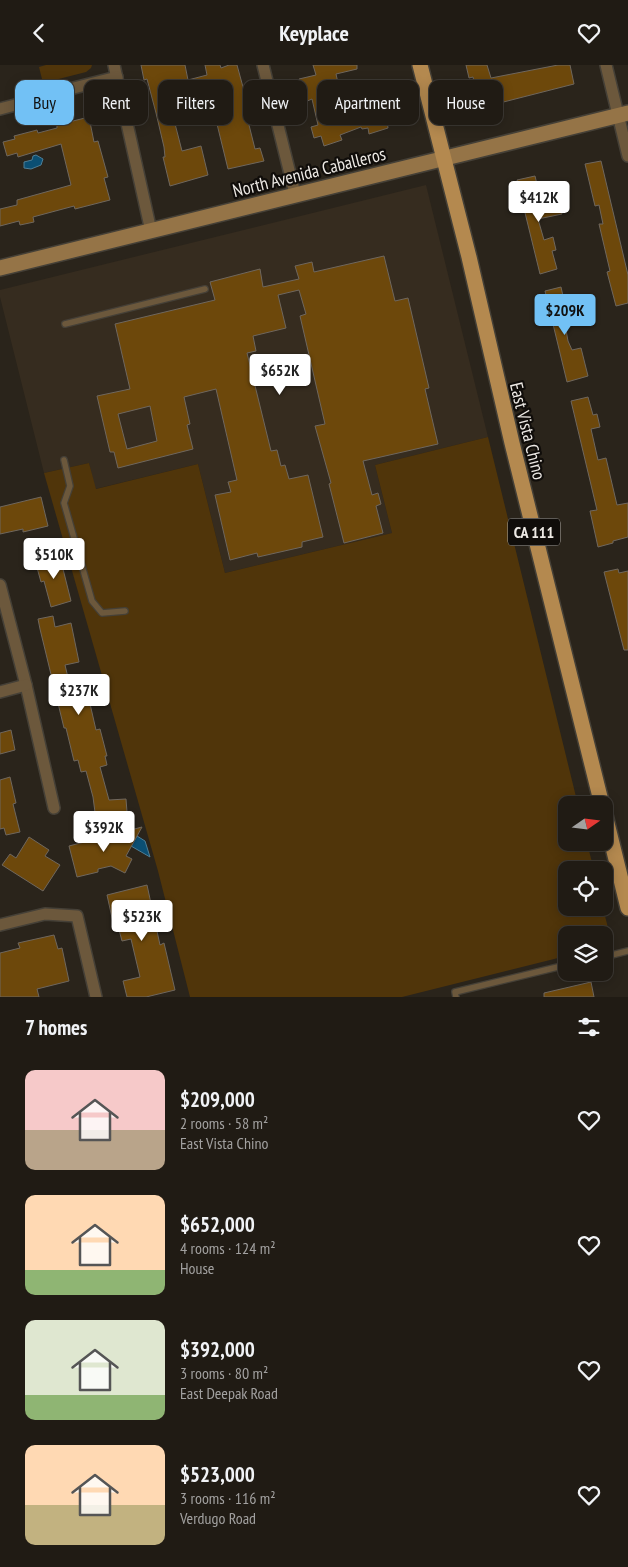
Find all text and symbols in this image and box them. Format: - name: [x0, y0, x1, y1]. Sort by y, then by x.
- icon: back: [25, 19, 53, 47]
- text: Keyplace: [279, 19, 349, 47]
- icon: heart: [575, 19, 603, 47]
- chip: Buy: [15, 80, 74, 125]
- chip: Rent: [84, 80, 148, 125]
- chip: Filters: [158, 80, 233, 125]
- chip: New: [243, 80, 307, 125]
- chip: Apartment: [317, 80, 419, 125]
- chip: House: [429, 80, 503, 125]
- street label: North Avenida Caballeros: [230, 142, 388, 202]
- pin: $412K: [504, 181, 574, 223]
- text: $412K: [520, 187, 558, 207]
- pin: $209K: [530, 293, 600, 336]
- text: $209K: [546, 300, 584, 320]
- pin: $652K: [245, 353, 315, 396]
- text: $652K: [261, 360, 299, 380]
- street label: East Vista Chino: [505, 380, 551, 482]
- road number: CA 111: [508, 519, 560, 546]
- pin: $510K: [19, 537, 89, 580]
- text: $510K: [35, 544, 73, 564]
- pin: $237K: [44, 673, 114, 716]
- text: $237K: [60, 680, 98, 700]
- north arrow: [558, 796, 612, 851]
- map controls: [558, 796, 613, 981]
- pin: $392K: [69, 811, 139, 853]
- text: $392K: [85, 817, 123, 837]
- button: locate: [558, 861, 613, 916]
- pin: $523K: [107, 899, 177, 942]
- text: $523K: [123, 906, 161, 926]
- button: layers: [558, 926, 613, 981]
- icon: filters: [575, 1013, 603, 1041]
- text: 7 homes: [25, 1014, 87, 1041]
- text: $209,000: [180, 1086, 255, 1113]
- icon: home: [65, 1090, 125, 1150]
- icon: heart: [575, 1106, 603, 1134]
- text: 2 rooms · 58 m²: [180, 1113, 268, 1133]
- text: East Vista Chino: [180, 1133, 268, 1153]
- text: $652,000: [180, 1211, 255, 1238]
- icon: home: [65, 1215, 125, 1275]
- icon: heart: [575, 1231, 603, 1259]
- text: 4 rooms · 124 m²: [180, 1238, 276, 1258]
- text: House: [180, 1258, 214, 1278]
- text: $392,000: [180, 1336, 255, 1363]
- icon: home: [65, 1340, 125, 1400]
- icon: heart: [575, 1356, 603, 1384]
- text: 3 rooms · 80 m²: [180, 1363, 268, 1383]
- text: East Deepak Road: [180, 1383, 278, 1403]
- text: $523,000: [180, 1461, 255, 1488]
- icon: home: [65, 1465, 125, 1525]
- icon: heart: [575, 1481, 603, 1509]
- text: 3 rooms · 116 m²: [180, 1488, 276, 1508]
- text: Verdugo Road: [180, 1508, 256, 1528]

